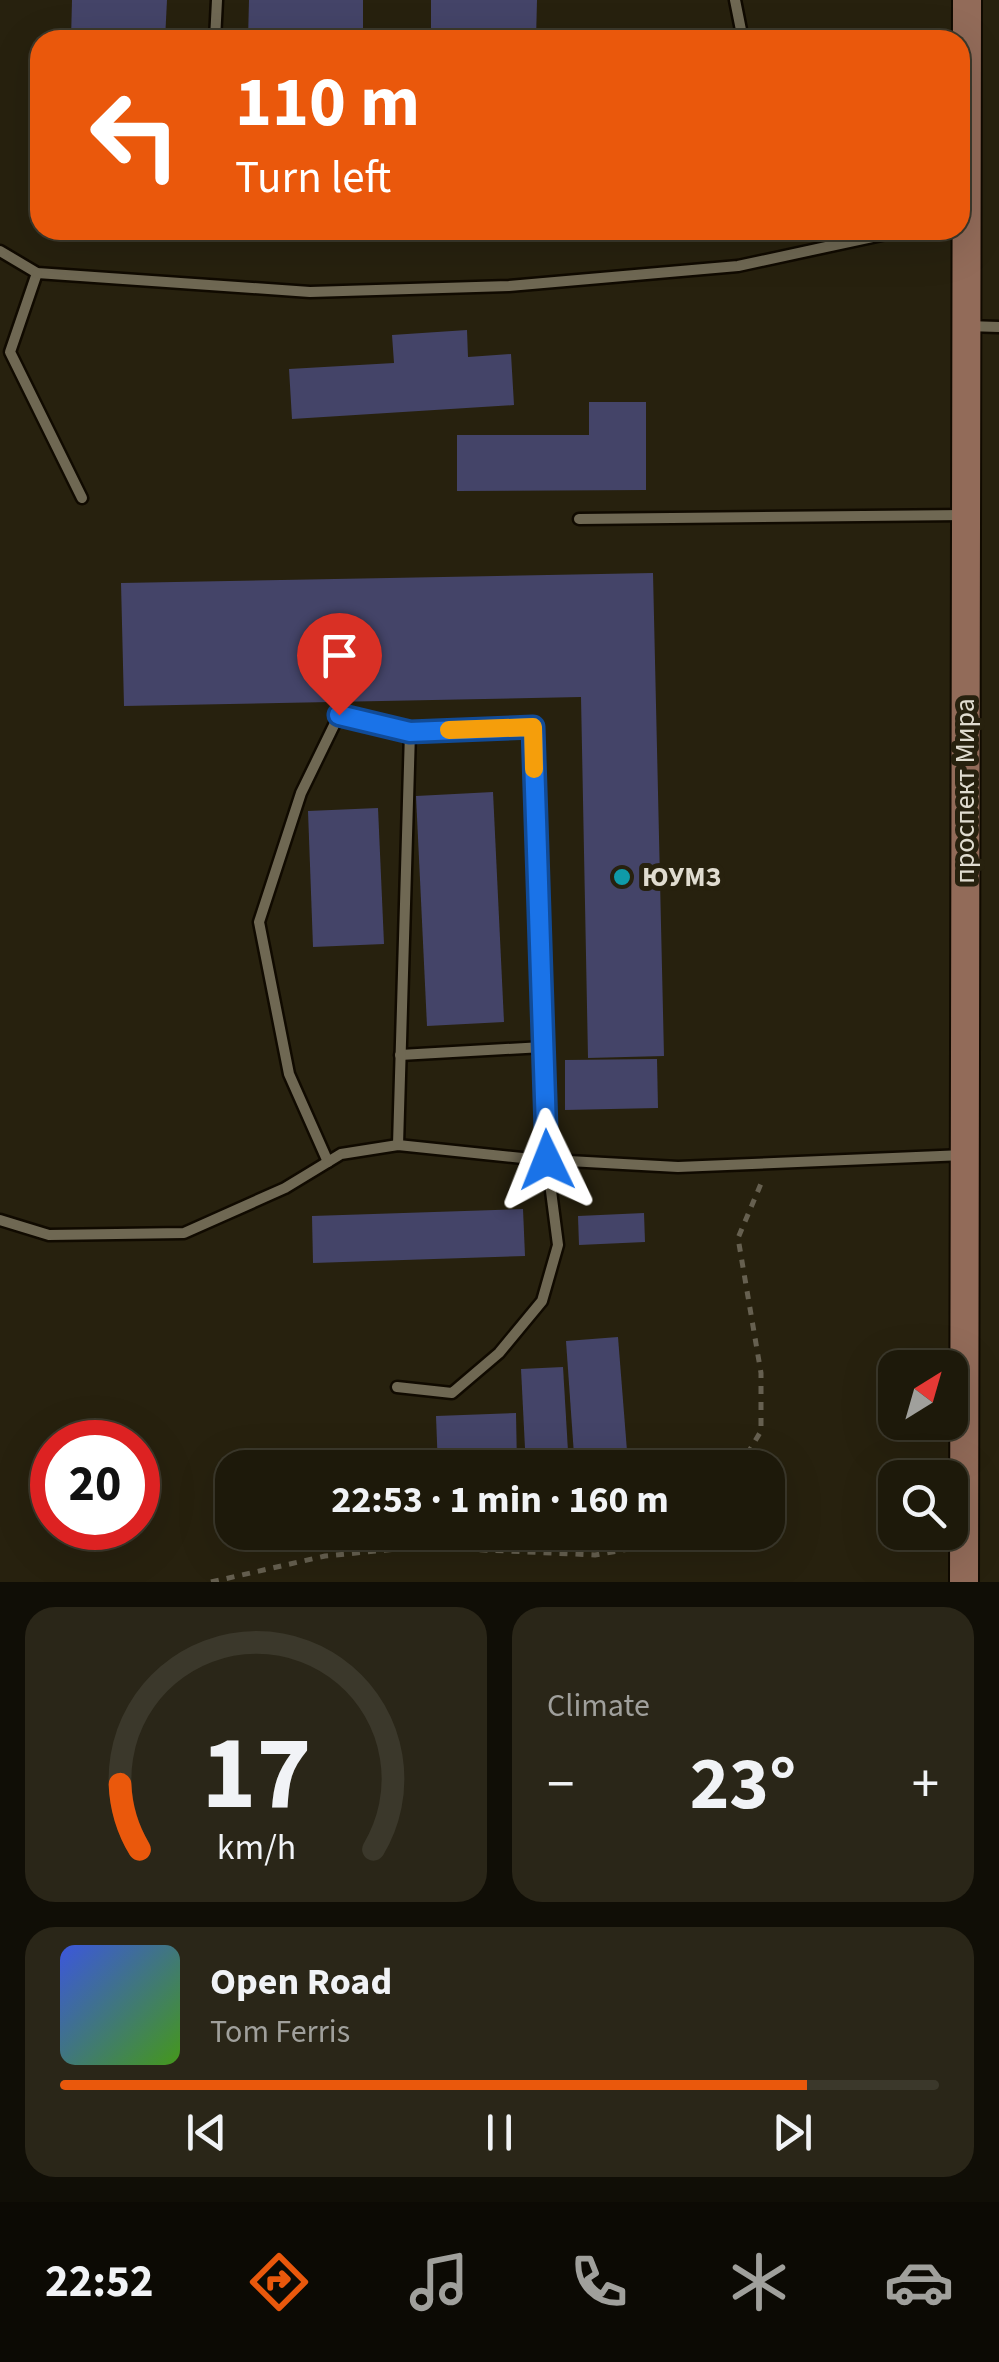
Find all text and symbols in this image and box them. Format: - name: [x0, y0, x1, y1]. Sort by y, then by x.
- text: 110 m: [235, 53, 420, 153]
- icon: left: [70, 70, 200, 200]
- text: Turn left: [235, 146, 391, 210]
- pin: [297, 613, 382, 716]
- icon: arrive: [312, 628, 367, 683]
- street label: проспект Мира: [945, 698, 985, 884]
- place label: ЮУМЗ: [642, 857, 721, 897]
- marker: ЮУМЗ: [611, 866, 633, 888]
- position arrow: [495, 1108, 599, 1212]
- north arrow: [878, 1350, 968, 1440]
- map controls: [878, 1350, 968, 1550]
- speed limit sign: 20: [30, 1420, 160, 1550]
- button: search: [878, 1460, 968, 1550]
- text: 22:53 · 1 min · 160 m: [331, 1473, 669, 1527]
- text: Climate: [547, 1683, 650, 1729]
- text: 17: [201, 1701, 311, 1849]
- text: 23°: [690, 1731, 796, 1838]
- text: −: [547, 1746, 574, 1824]
- text: +: [912, 1746, 939, 1824]
- text: km/h: [216, 1822, 296, 1873]
- text: Open Road: [210, 1955, 392, 2009]
- text: Tom Ferris: [210, 2009, 350, 2055]
- icon: previous: [179, 2105, 234, 2160]
- icon: pause: [472, 2105, 527, 2160]
- icon: next: [765, 2105, 820, 2160]
- icon: directions: [244, 2247, 314, 2317]
- icon: music: [404, 2247, 474, 2317]
- icon: phone: [564, 2247, 634, 2317]
- icon: climate: [724, 2247, 794, 2317]
- icon: car: [884, 2247, 954, 2317]
- text: 22:52: [45, 2250, 154, 2314]

